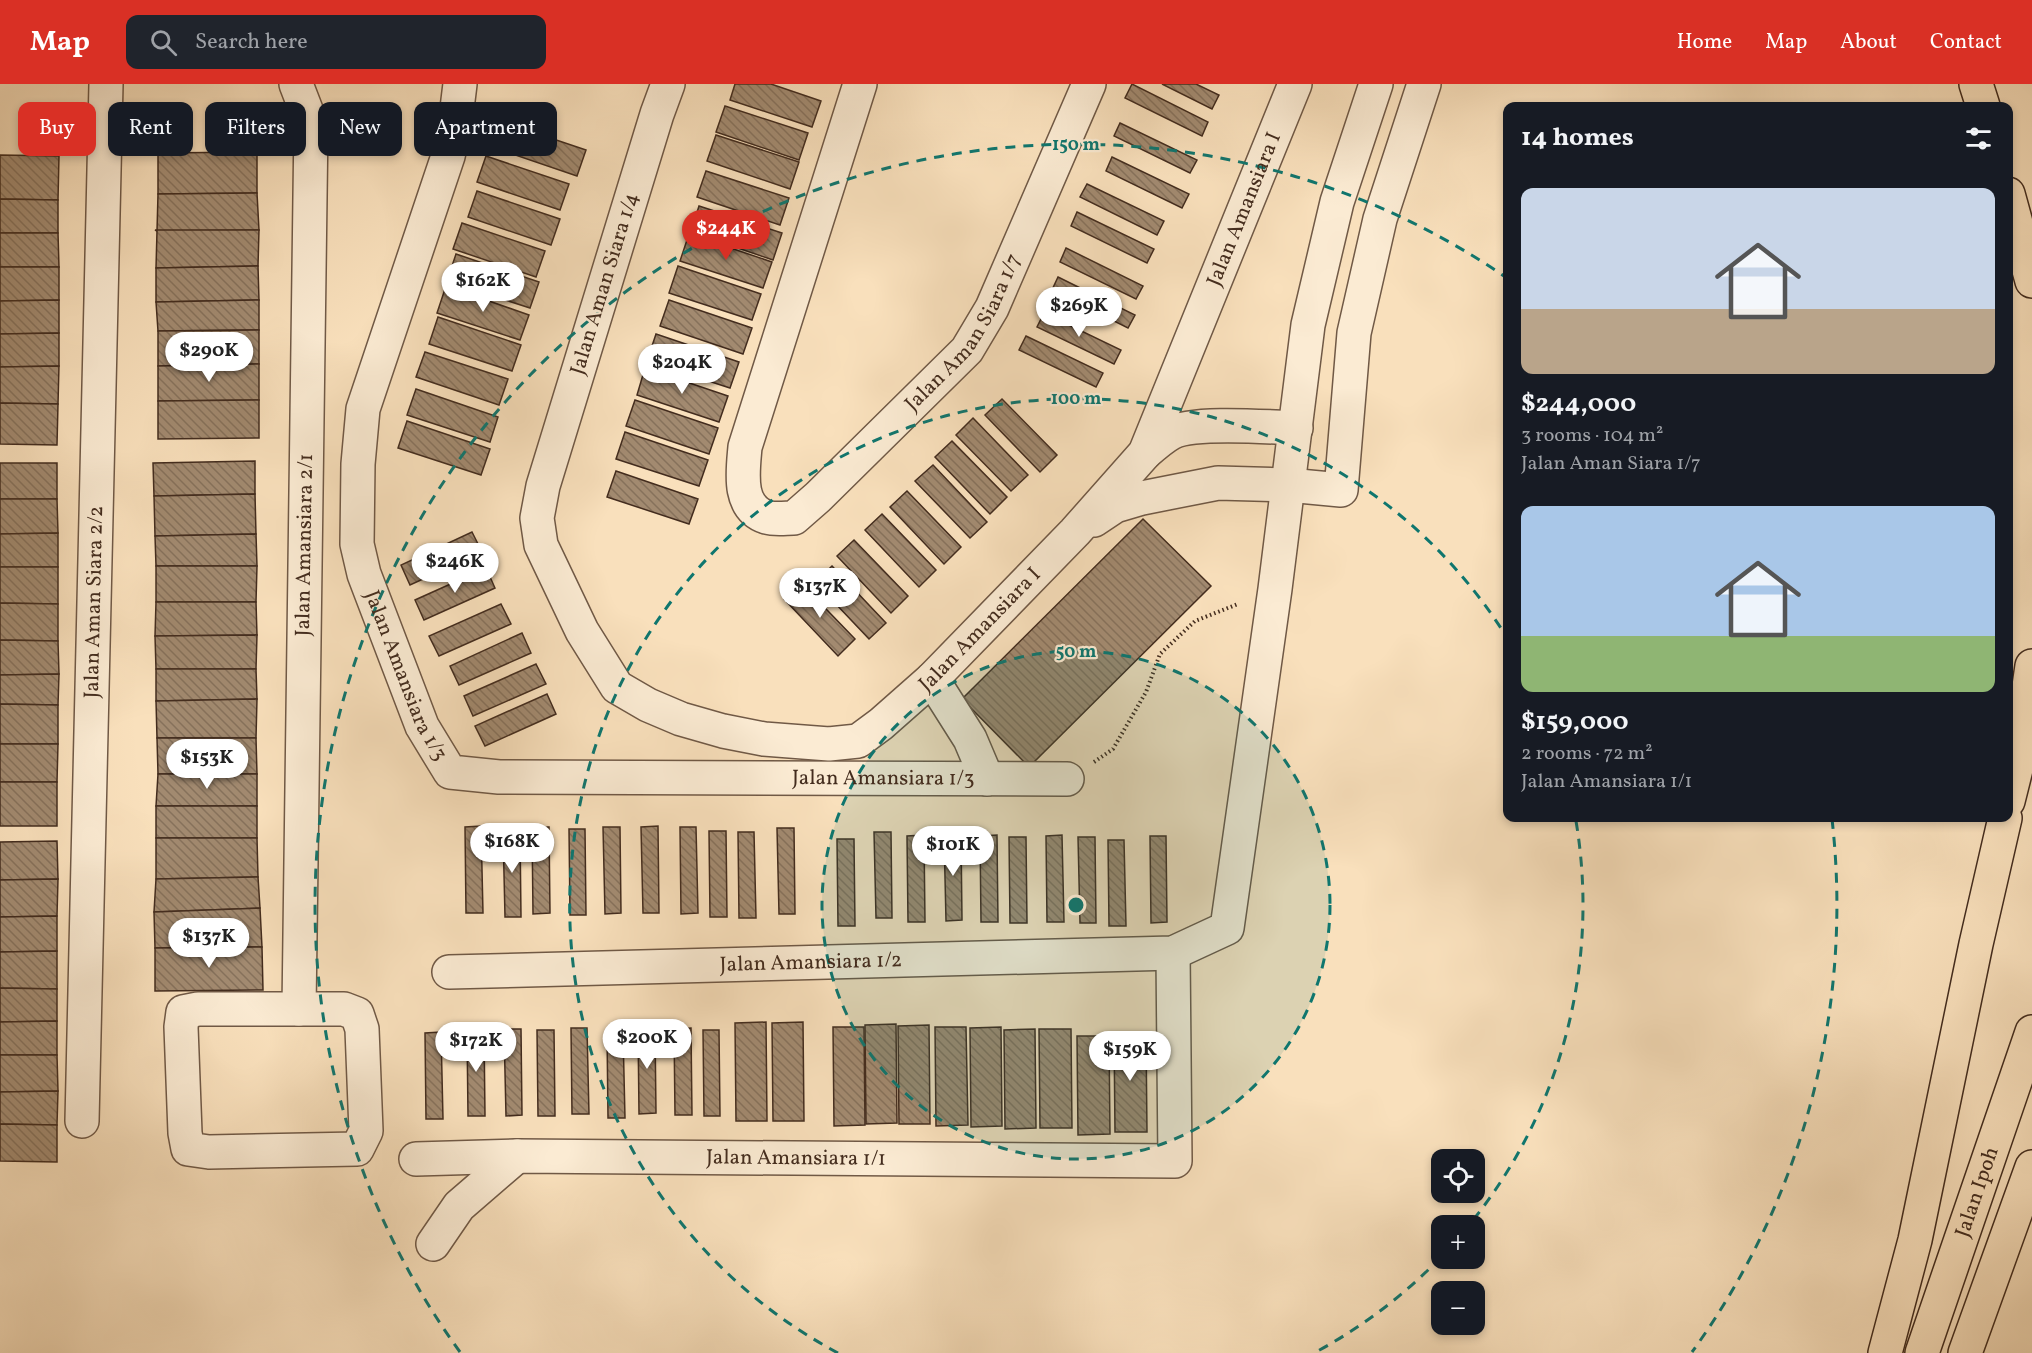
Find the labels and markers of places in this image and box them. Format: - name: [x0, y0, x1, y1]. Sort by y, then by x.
- pin: $244K: [684, 210, 768, 261]
- pin: $162K: [441, 262, 525, 313]
- pin: $269K: [1037, 287, 1121, 338]
- pin: $290K: [167, 332, 251, 383]
- pin: $204K: [640, 344, 724, 395]
- pin: $246K: [413, 543, 497, 594]
- pin: $137K: [778, 568, 862, 619]
- pin: $153K: [165, 739, 249, 790]
- pin: $168K: [470, 823, 554, 874]
- pin: $101K: [911, 826, 995, 877]
- centre of rings: [1066, 895, 1086, 915]
- pin: $137K: [167, 918, 251, 969]
- pin: $200K: [605, 1019, 689, 1070]
- pin: $172K: [434, 1022, 518, 1073]
- pin: $159K: [1088, 1031, 1172, 1082]

